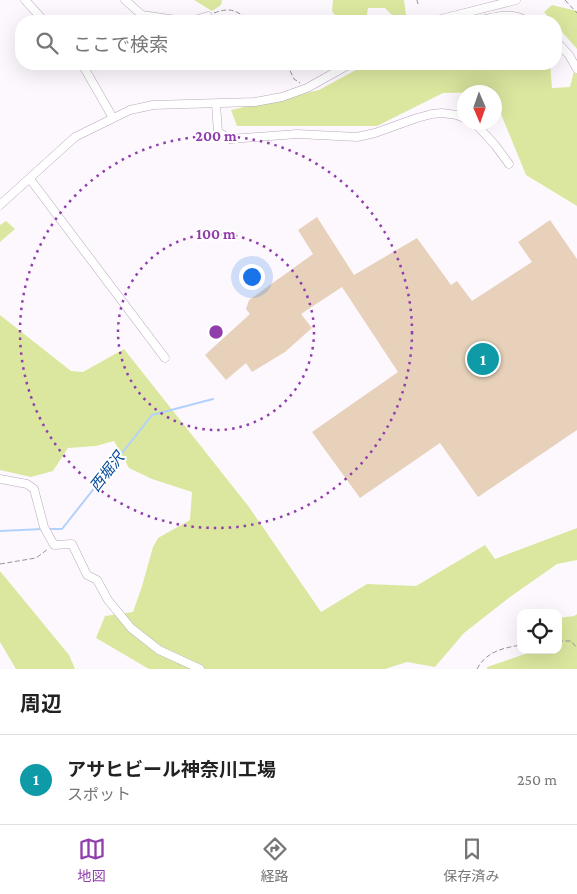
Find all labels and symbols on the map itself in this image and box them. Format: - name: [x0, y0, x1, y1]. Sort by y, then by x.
- north arrow: [457, 85, 502, 130]
- text: 200 m: [195, 128, 237, 144]
- text: 100 m: [196, 226, 236, 242]
- your location: [239, 264, 265, 290]
- centre of rings: [207, 323, 225, 341]
- pin: 1: [467, 340, 499, 378]
- water label: 西堀沢: [87, 448, 128, 495]

